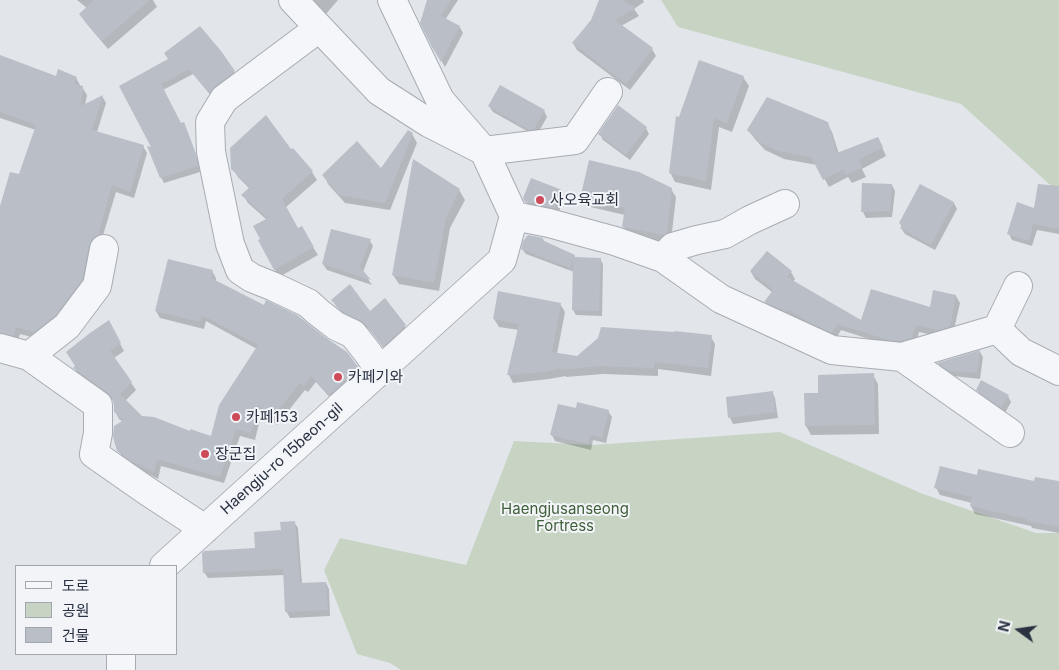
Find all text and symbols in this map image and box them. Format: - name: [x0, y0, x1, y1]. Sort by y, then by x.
- place label: 사오육교회: [550, 191, 619, 209]
- marker: 사오육교회: [534, 194, 546, 206]
- place label: 카페기와: [348, 368, 403, 386]
- marker: 카페기와: [332, 371, 344, 383]
- street label: Haengju-ro 15beon-gil: [217, 399, 347, 519]
- place label: 카페153: [246, 408, 298, 426]
- marker: 카페153: [230, 411, 242, 423]
- place label: 장군집: [215, 445, 256, 463]
- marker: 장군집: [199, 448, 211, 460]
- park label: Haengjusanseong Fortress: [501, 500, 629, 535]
- legend: [15, 565, 178, 655]
- text: 도로: [62, 576, 90, 595]
- text: 공원: [62, 601, 90, 620]
- north arrow: [994, 605, 1044, 655]
- text: N: [994, 619, 1013, 633]
- text: 건물: [62, 626, 90, 645]

